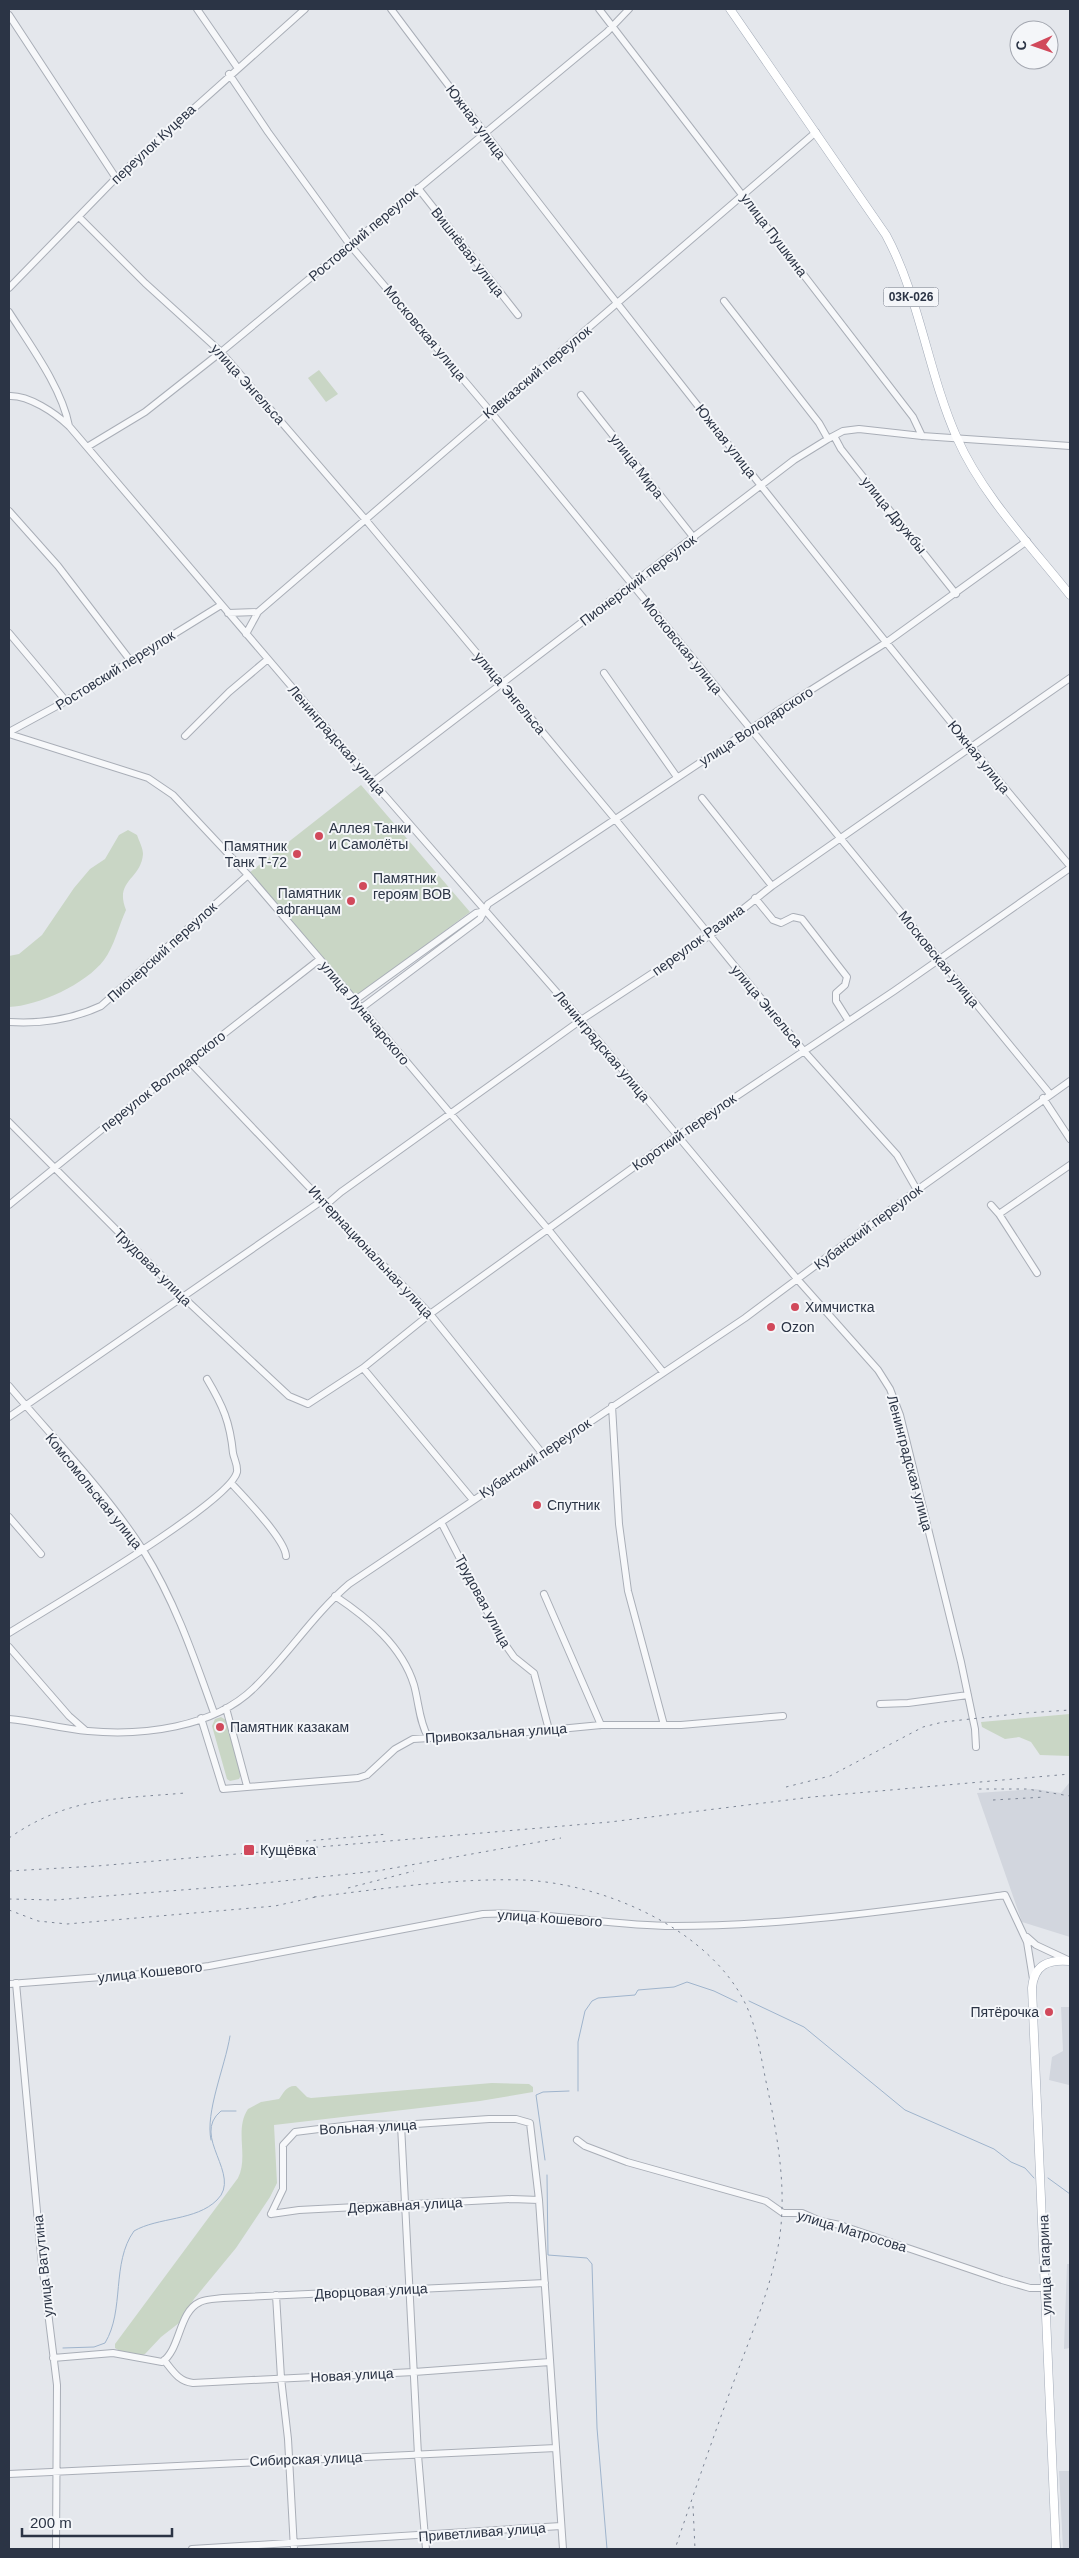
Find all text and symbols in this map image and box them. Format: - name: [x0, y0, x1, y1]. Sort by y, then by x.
- north arrow: [1009, 20, 1059, 70]
- text: С: [1013, 40, 1029, 51]
- street label: Южная улица: [443, 82, 509, 163]
- street label: переулок Куцева: [108, 101, 199, 187]
- street label: Ростовский переулок: [305, 183, 421, 284]
- street label: улица Пушкина: [737, 190, 811, 280]
- street label: Вишнёвая улица: [428, 204, 508, 300]
- street label: Московская улица: [381, 282, 470, 384]
- road number: 03К-026: [884, 288, 938, 306]
- street label: Кавказский переулок: [480, 322, 595, 422]
- street label: улица Энгельса: [208, 341, 288, 428]
- street label: Южная улица: [692, 401, 760, 481]
- street label: улица Мира: [607, 431, 667, 502]
- street label: улица Дружбы: [858, 473, 930, 557]
- street label: Пионерский переулок: [577, 531, 700, 629]
- street label: Московская улица: [638, 595, 726, 697]
- street label: Ростовский переулок: [53, 626, 178, 713]
- street label: улица Энгельса: [471, 649, 549, 738]
- street label: Ленинградская улица: [285, 682, 389, 798]
- street label: улица Володарского: [696, 683, 816, 769]
- street label: Южная улица: [945, 717, 1013, 797]
- place label: Аллея Танки и Самолёты: [329, 820, 411, 852]
- marker: Аллея Танки и Самолёты: [313, 830, 325, 842]
- place label: Памятник Танк Т-72: [224, 838, 288, 870]
- marker: Памятник Танк Т-72: [291, 848, 303, 860]
- place label: Памятник героям ВОВ: [373, 870, 451, 902]
- marker: Памятник героям ВОВ: [357, 880, 369, 892]
- place label: Памятник афганцам: [276, 885, 342, 917]
- marker: Памятник афганцам: [345, 895, 357, 907]
- street label: Пионерский переулок: [104, 898, 221, 1005]
- street label: переулок Разина: [649, 901, 747, 979]
- street label: Московская улица: [895, 908, 983, 1010]
- street label: улица Луначарского: [317, 958, 413, 1068]
- street label: улица Энгельса: [728, 962, 806, 1051]
- street label: Ленинградская улица: [551, 987, 653, 1105]
- street label: переулок Володарского: [98, 1027, 229, 1135]
- street label: Короткий переулок: [629, 1090, 740, 1174]
- street label: Кубанский переулок: [811, 1181, 926, 1273]
- street label: Интернациональная улица: [305, 1182, 437, 1322]
- street label: Трудовая улица: [111, 1225, 195, 1309]
- place label: Химчистка: [805, 1299, 875, 1315]
- marker: Химчистка: [789, 1301, 801, 1313]
- place label: Ozon: [781, 1319, 814, 1335]
- marker: Ozon: [765, 1321, 777, 1333]
- street label: Ленинградская улица: [884, 1393, 936, 1533]
- street label: Кубанский переулок: [476, 1414, 594, 1501]
- street label: Комсомольская улица: [42, 1430, 146, 1552]
- place label: Спутник: [547, 1497, 601, 1513]
- marker: Спутник: [531, 1499, 543, 1511]
- street label: Трудовая улица: [452, 1552, 514, 1650]
- place label: Памятник казакам: [230, 1719, 349, 1735]
- street label: Привокзальная улица: [425, 1720, 568, 1746]
- marker: Памятник казакам: [214, 1721, 226, 1733]
- place label: Кущёвка: [260, 1842, 316, 1858]
- marker: Кущёвка: [242, 1843, 256, 1857]
- street label: улица Кошевого: [497, 1906, 603, 1930]
- street label: улица Кошевого: [97, 1959, 203, 1985]
- place label: Пятёрочка: [970, 2004, 1039, 2020]
- marker: Пятёрочка: [1043, 2006, 1055, 2018]
- street label: Вольная улица: [319, 2116, 417, 2138]
- street label: Державная улица: [347, 2194, 463, 2216]
- street label: улица Матросова: [795, 2207, 909, 2255]
- street label: улица Ватутина: [30, 2214, 56, 2318]
- street label: улица Гагарина: [1035, 2214, 1055, 2316]
- street label: Дворцовая улица: [314, 2280, 428, 2302]
- street label: Новая улица: [310, 2365, 394, 2385]
- street label: Сибирская улица: [249, 2449, 363, 2469]
- scale bar: [22, 2506, 172, 2538]
- text: 200 m: [30, 2514, 72, 2531]
- street label: Приветливая улица: [418, 2520, 546, 2544]

